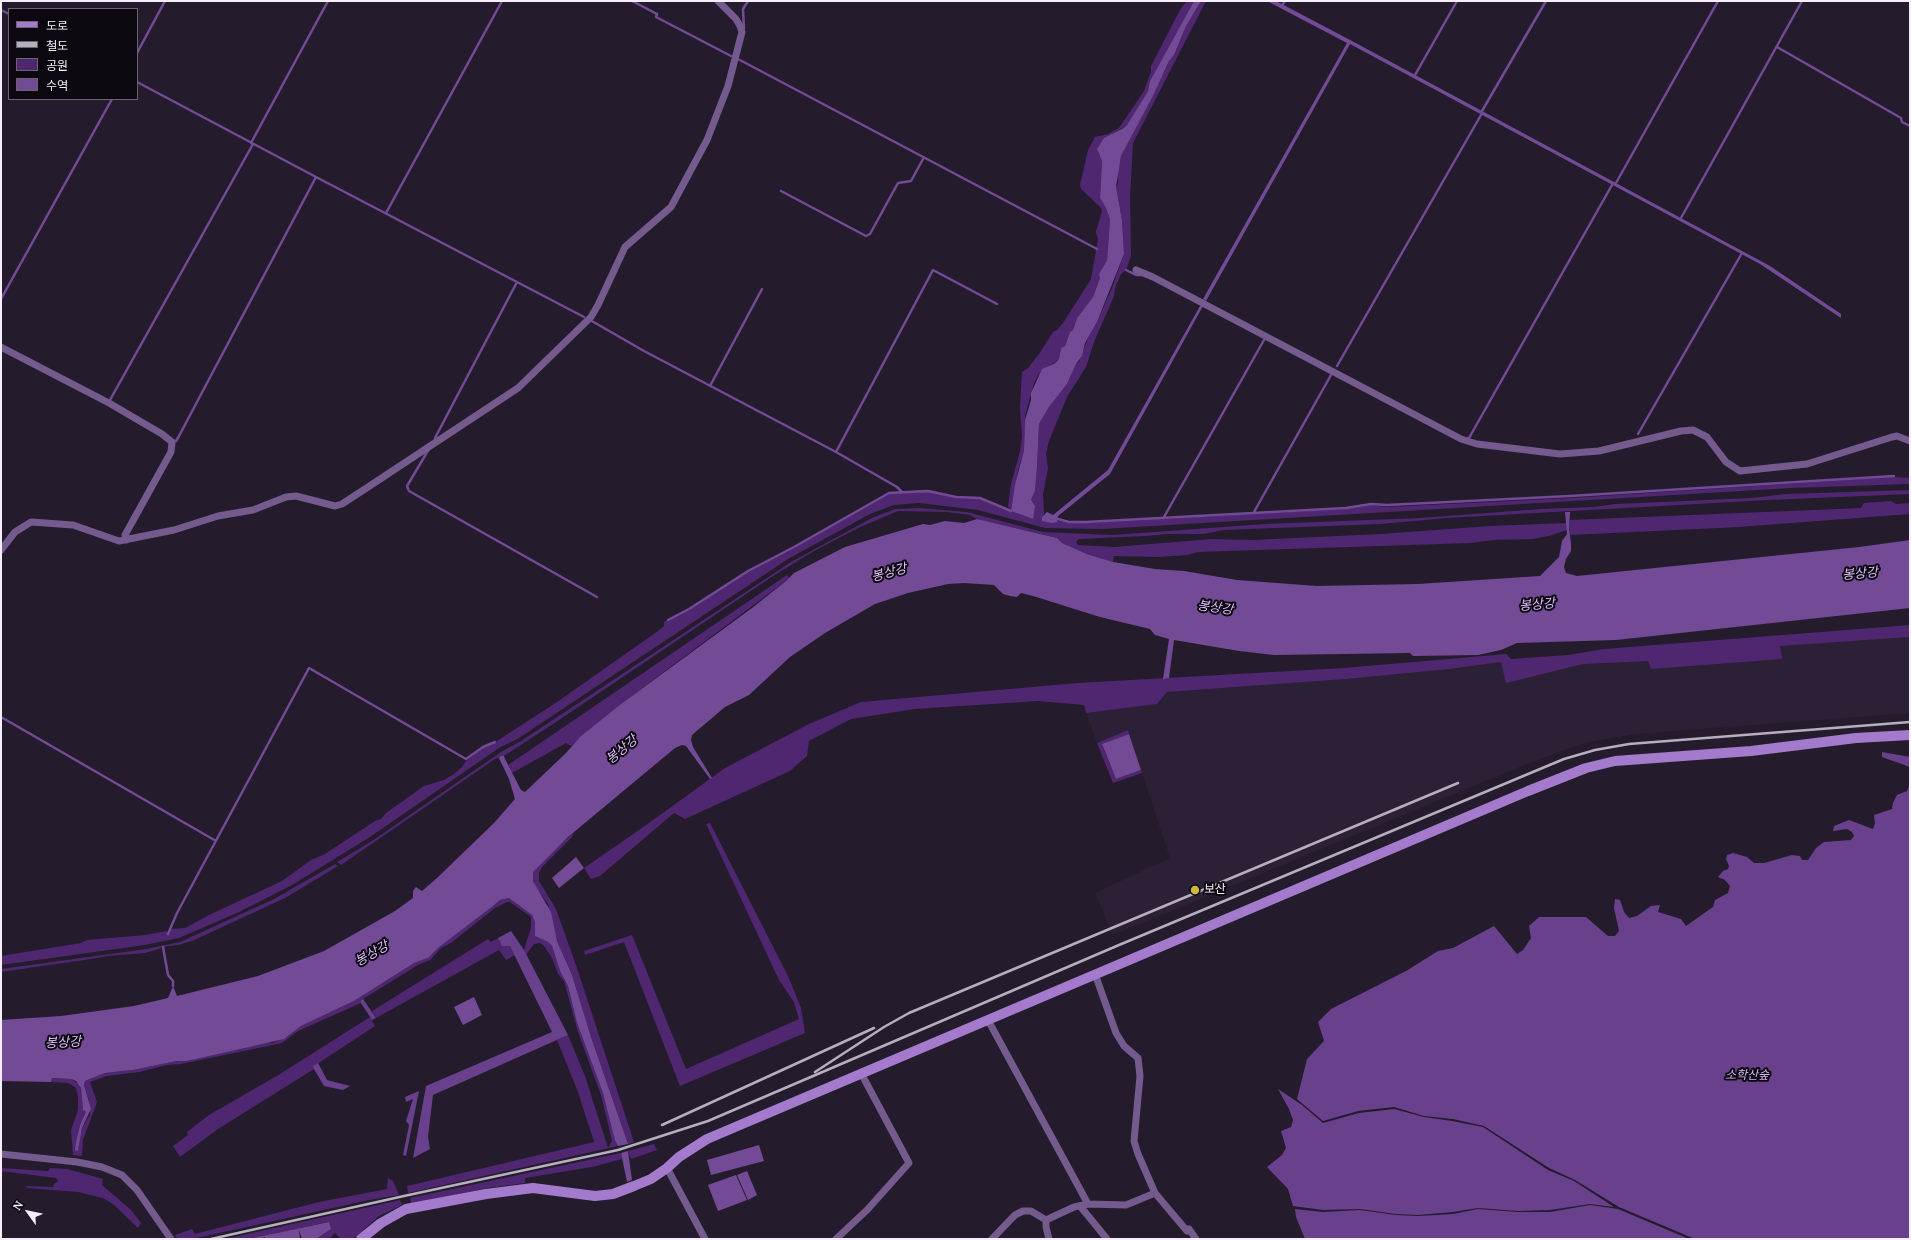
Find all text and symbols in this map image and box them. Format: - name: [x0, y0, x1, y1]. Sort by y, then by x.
- legend: [8, 8, 138, 100]
- text: 도로: [46, 18, 68, 33]
- text: 철도: [46, 38, 68, 53]
- text: 공원: [46, 58, 68, 73]
- text: 수역: [46, 78, 68, 93]
- water label: 봉상강: [870, 561, 908, 585]
- water label: 봉상강: [1841, 565, 1879, 583]
- water label: 봉상강: [1518, 596, 1556, 614]
- water label: 봉상강: [1196, 598, 1234, 618]
- water label: 봉상강: [603, 732, 641, 768]
- place label: 보산: [1204, 883, 1226, 897]
- marker: 보산: [1189, 884, 1201, 896]
- water label: 봉상강: [353, 938, 391, 970]
- water label: 봉상강: [45, 1034, 81, 1052]
- park label: 소학산숲: [1725, 1069, 1769, 1083]
- north arrow: [8, 1192, 48, 1232]
- text: N: [10, 1198, 26, 1213]

